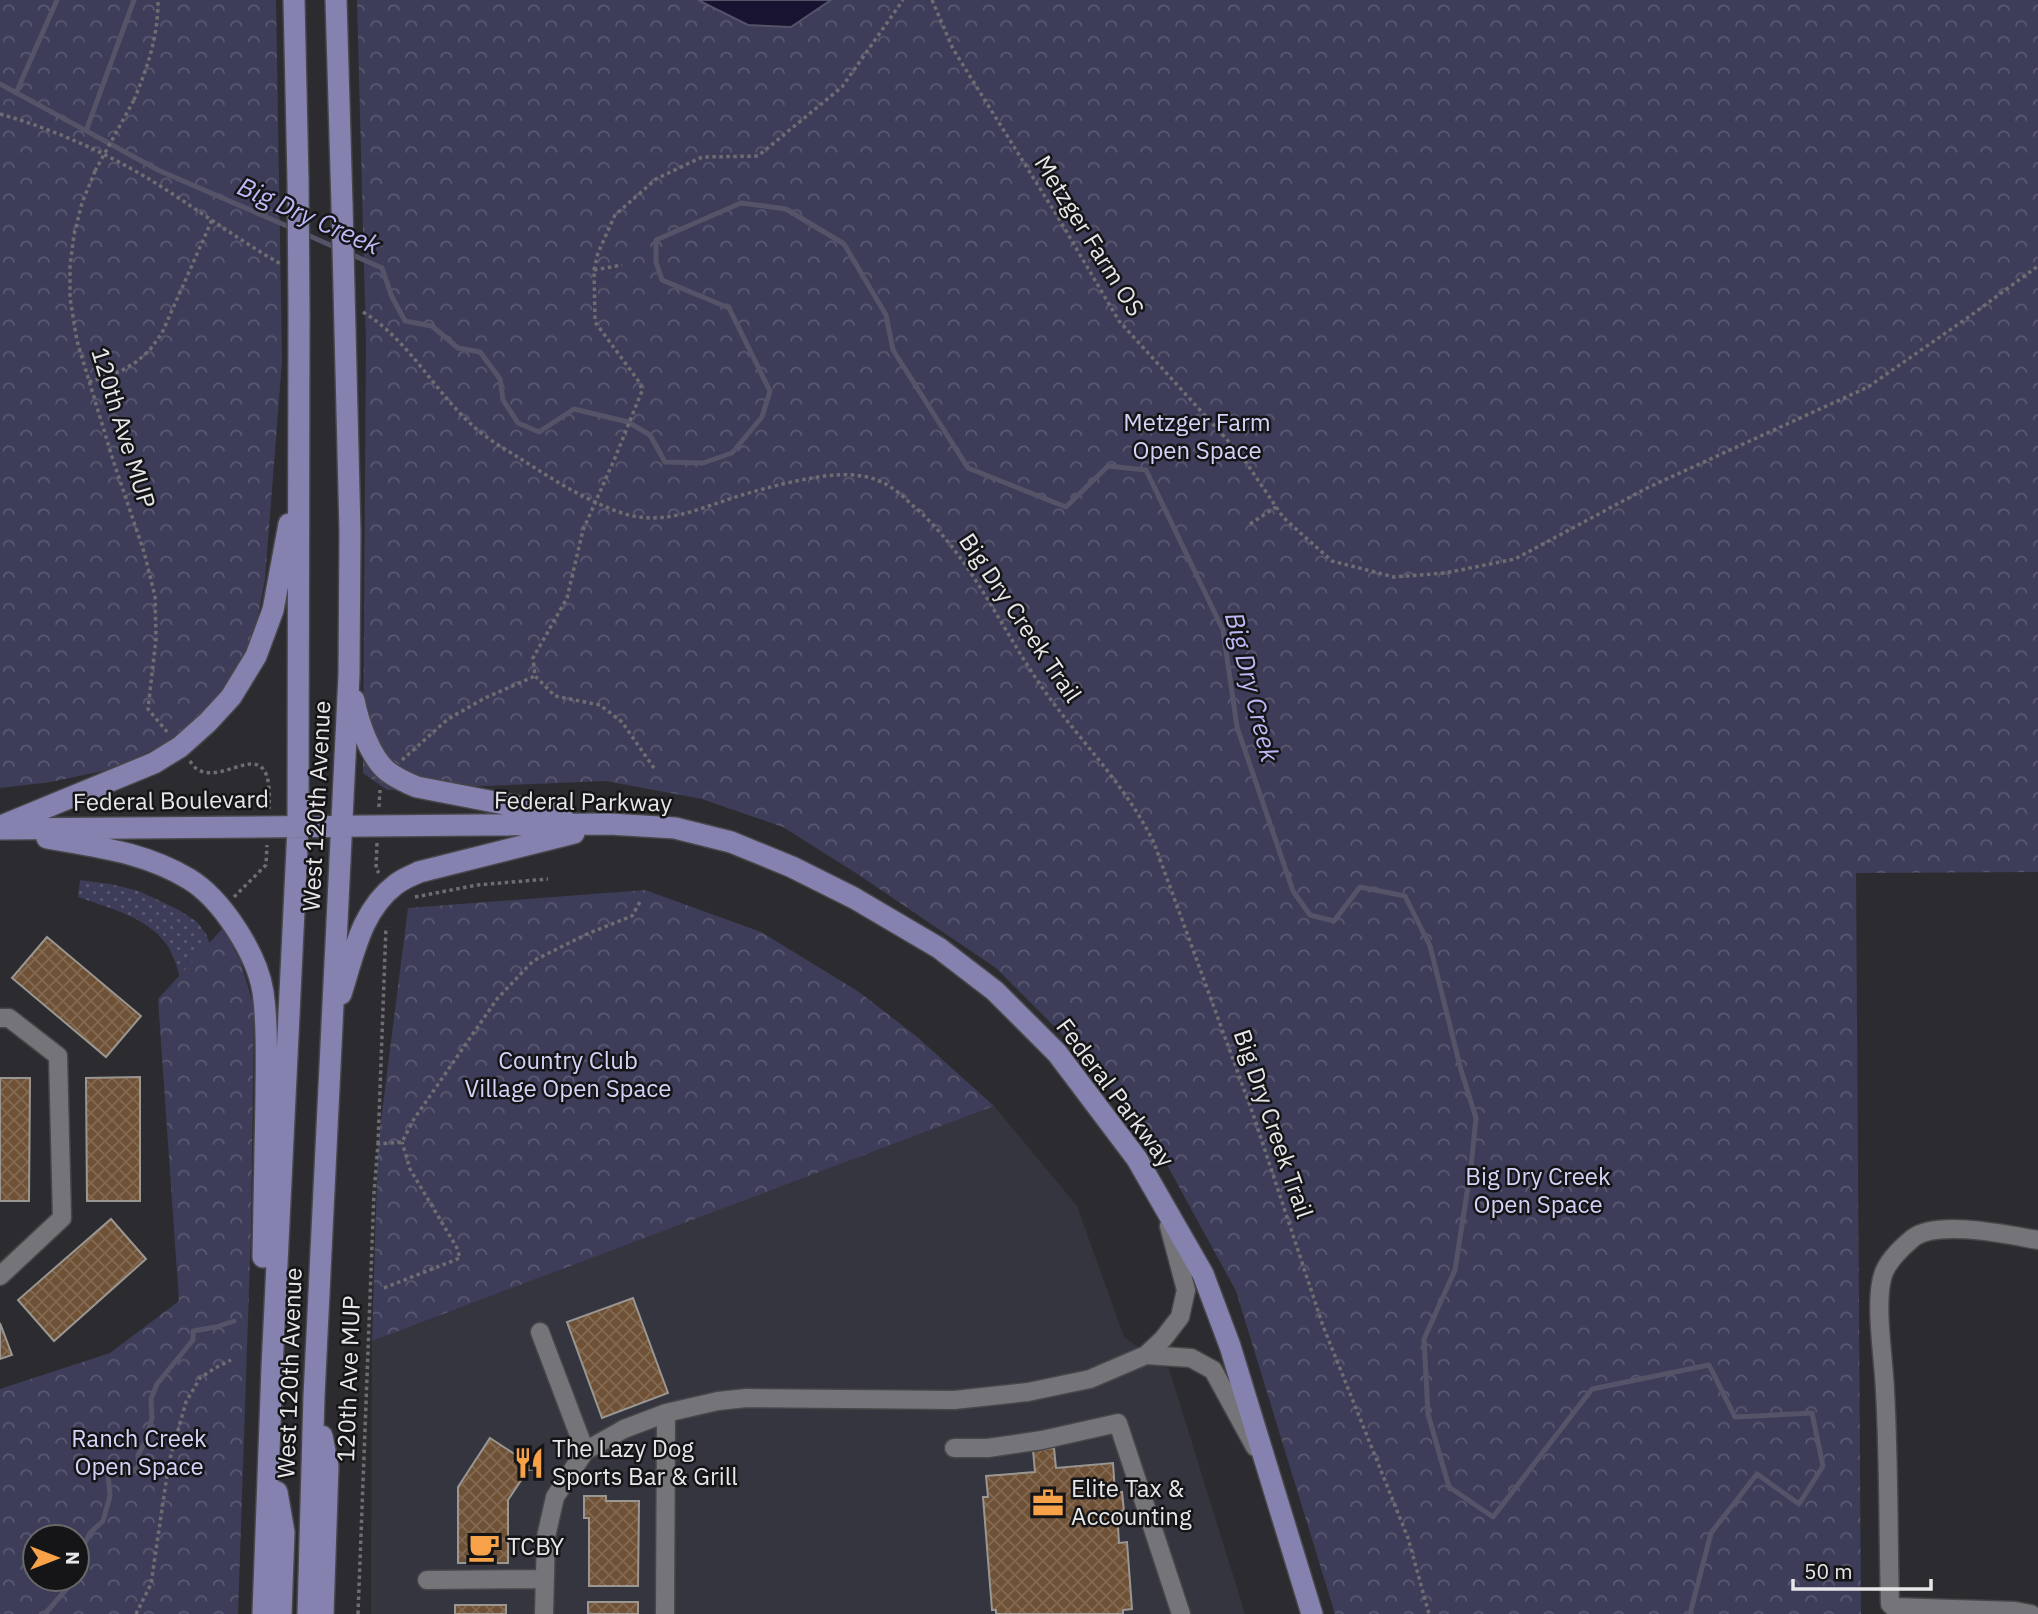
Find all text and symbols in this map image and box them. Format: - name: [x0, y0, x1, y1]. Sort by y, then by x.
- street label: Metzger Farm OS: [1028, 149, 1152, 322]
- water label: Big Dry Creek: [233, 168, 387, 262]
- street label: 120th Ave MUP: [84, 343, 164, 512]
- park label: Metzger Farm Open Space: [1123, 406, 1271, 466]
- street label: Big Dry Creek Trail: [952, 527, 1089, 708]
- water label: Big Dry Creek: [1218, 608, 1288, 766]
- street label: West 120th Avenue: [295, 700, 337, 912]
- street label: Federal Boulevard: [73, 782, 269, 818]
- street label: Federal Parkway: [494, 783, 672, 819]
- street label: Federal Parkway: [1049, 1012, 1182, 1173]
- street label: Big Dry Creek Trail: [1227, 1025, 1321, 1222]
- park label: Country Club Village Open Space: [465, 1044, 671, 1104]
- park label: Big Dry Creek Open Space: [1465, 1160, 1611, 1220]
- street label: West 120th Avenue: [269, 1267, 309, 1479]
- street label: 120th Ave MUP: [329, 1295, 367, 1463]
- park label: Ranch Creek Open Space: [71, 1422, 207, 1482]
- place label: The Lazy Dog Sports Bar & Grill: [552, 1432, 738, 1492]
- restaurant icon: The Lazy Dog Sports Bar & Grill: [512, 1446, 546, 1480]
- place label: Elite Tax & Accounting: [1071, 1472, 1192, 1532]
- office icon: Elite Tax & Accounting: [1031, 1486, 1065, 1520]
- north arrow: [21, 1523, 91, 1593]
- cafe icon: TCBY: [467, 1530, 501, 1564]
- place label: TCBY: [507, 1530, 564, 1562]
- scale bar: [1793, 1548, 1931, 1592]
- text: N: [61, 1551, 85, 1565]
- text: 50 m: [1804, 1557, 1853, 1585]

